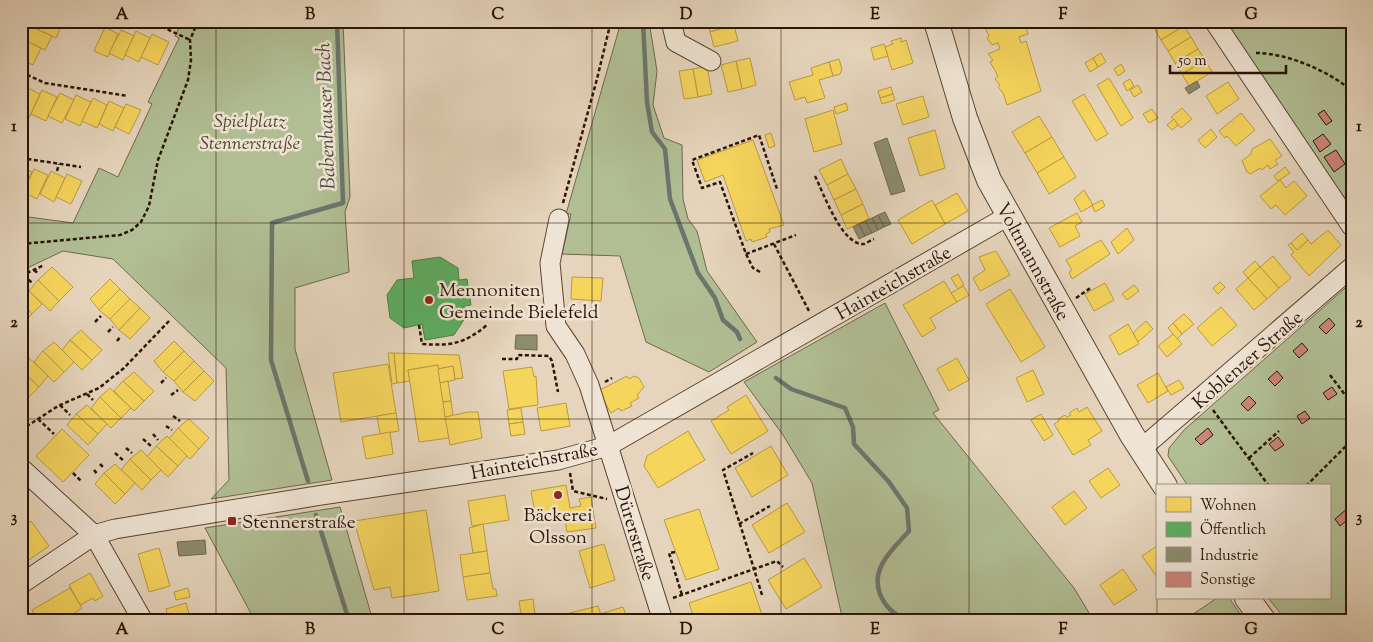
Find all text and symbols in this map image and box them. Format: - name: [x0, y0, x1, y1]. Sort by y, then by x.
- text: A: [116, 4, 129, 27]
- text: B: [305, 4, 315, 27]
- text: C: [492, 4, 505, 27]
- text: D: [680, 4, 693, 27]
- text: E: [870, 4, 880, 27]
- text: F: [1059, 4, 1068, 27]
- text: G: [1244, 4, 1258, 27]
- water label: Babenhauser Bach: [310, 42, 345, 190]
- scale bar: [1170, 42, 1287, 74]
- text: 50 m: [1177, 51, 1207, 72]
- park label: Spielplatz Stennerstraße: [200, 109, 301, 158]
- text: 1: [11, 116, 17, 139]
- text: 1: [1356, 116, 1362, 139]
- street label: Voltmannstraße: [988, 198, 1075, 326]
- street label: Hainteichstraße: [832, 240, 957, 328]
- place label: Mennoniten Gemeinde Bielefeld: [439, 278, 599, 327]
- marker: Mennoniten Gemeinde Bielefeld: [423, 294, 435, 306]
- street label: Koblenzer Straße: [1188, 305, 1310, 416]
- text: 2: [10, 312, 18, 335]
- text: 2: [1355, 312, 1363, 335]
- street label: Hainteichstraße: [468, 437, 601, 488]
- street label: Dürerstraße: [606, 483, 661, 585]
- legend: [1156, 484, 1330, 600]
- marker: Bäckerei Olsson: [552, 489, 564, 501]
- text: Wohnen: [1200, 496, 1257, 517]
- place label: Bäckerei Olsson: [523, 503, 593, 552]
- text: 3: [11, 507, 18, 530]
- text: 3: [1356, 507, 1363, 530]
- place label: Stennerstraße: [242, 510, 356, 537]
- marker: Stennerstraße: [226, 515, 238, 527]
- text: Öffentlich: [1200, 519, 1267, 541]
- text: Industrie: [1200, 546, 1258, 567]
- text: Sonstige: [1200, 570, 1255, 591]
- text: A: [116, 619, 129, 642]
- text: B: [305, 619, 315, 642]
- text: C: [492, 619, 505, 642]
- text: D: [680, 619, 693, 642]
- text: E: [870, 619, 880, 642]
- text: F: [1059, 619, 1068, 642]
- text: G: [1244, 619, 1258, 642]

